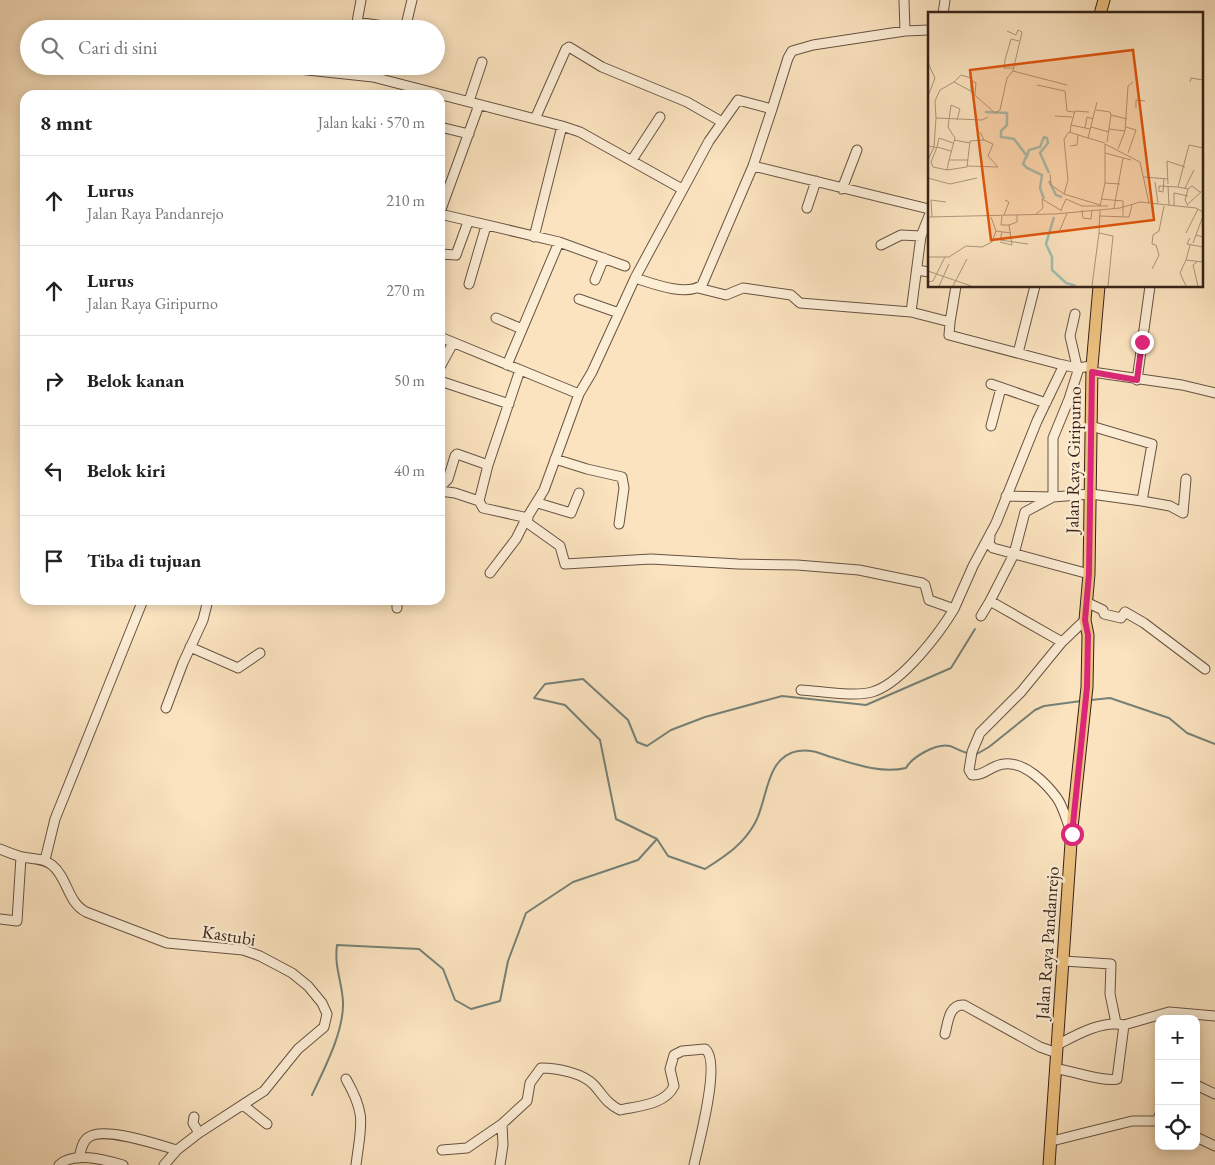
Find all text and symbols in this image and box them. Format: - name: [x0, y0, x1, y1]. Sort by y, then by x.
- inset map: [928, 12, 1202, 288]
- search box: [20, 20, 445, 75]
- icon: search: [38, 34, 66, 62]
- text: Cari di sini: [78, 35, 157, 60]
- text: 8 mnt: [40, 109, 92, 136]
- text: Jalan kaki · 570 m: [318, 112, 425, 133]
- text: Lurus: [87, 178, 134, 203]
- icon: ahead: [40, 187, 68, 215]
- text: 210 m: [386, 190, 425, 211]
- text: Jalan Raya Pandanrejo: [87, 203, 224, 224]
- text: Lurus: [87, 268, 134, 293]
- icon: ahead: [40, 277, 68, 305]
- text: 270 m: [386, 280, 425, 301]
- text: Jalan Raya Giripurno: [87, 293, 218, 314]
- route end: [1131, 331, 1154, 354]
- icon: right: [40, 367, 68, 395]
- text: Belok kanan: [87, 368, 185, 393]
- text: 50 m: [394, 370, 425, 391]
- street label: Jalan Raya Giripurno: [1060, 386, 1086, 536]
- icon: left: [40, 457, 68, 485]
- text: Belok kiri: [87, 458, 166, 483]
- text: 40 m: [394, 460, 425, 481]
- icon: arrive: [40, 547, 68, 575]
- text: Tiba di tujuan: [87, 548, 201, 573]
- route start: [1061, 823, 1084, 846]
- street label: Jalan Raya Pandanrejo: [1030, 865, 1064, 1022]
- street label: Kastubi: [200, 919, 258, 951]
- map controls: [1155, 1015, 1200, 1150]
- button: +: [1155, 1015, 1200, 1060]
- button: −: [1155, 1060, 1200, 1105]
- button: locate: [1155, 1105, 1200, 1150]

